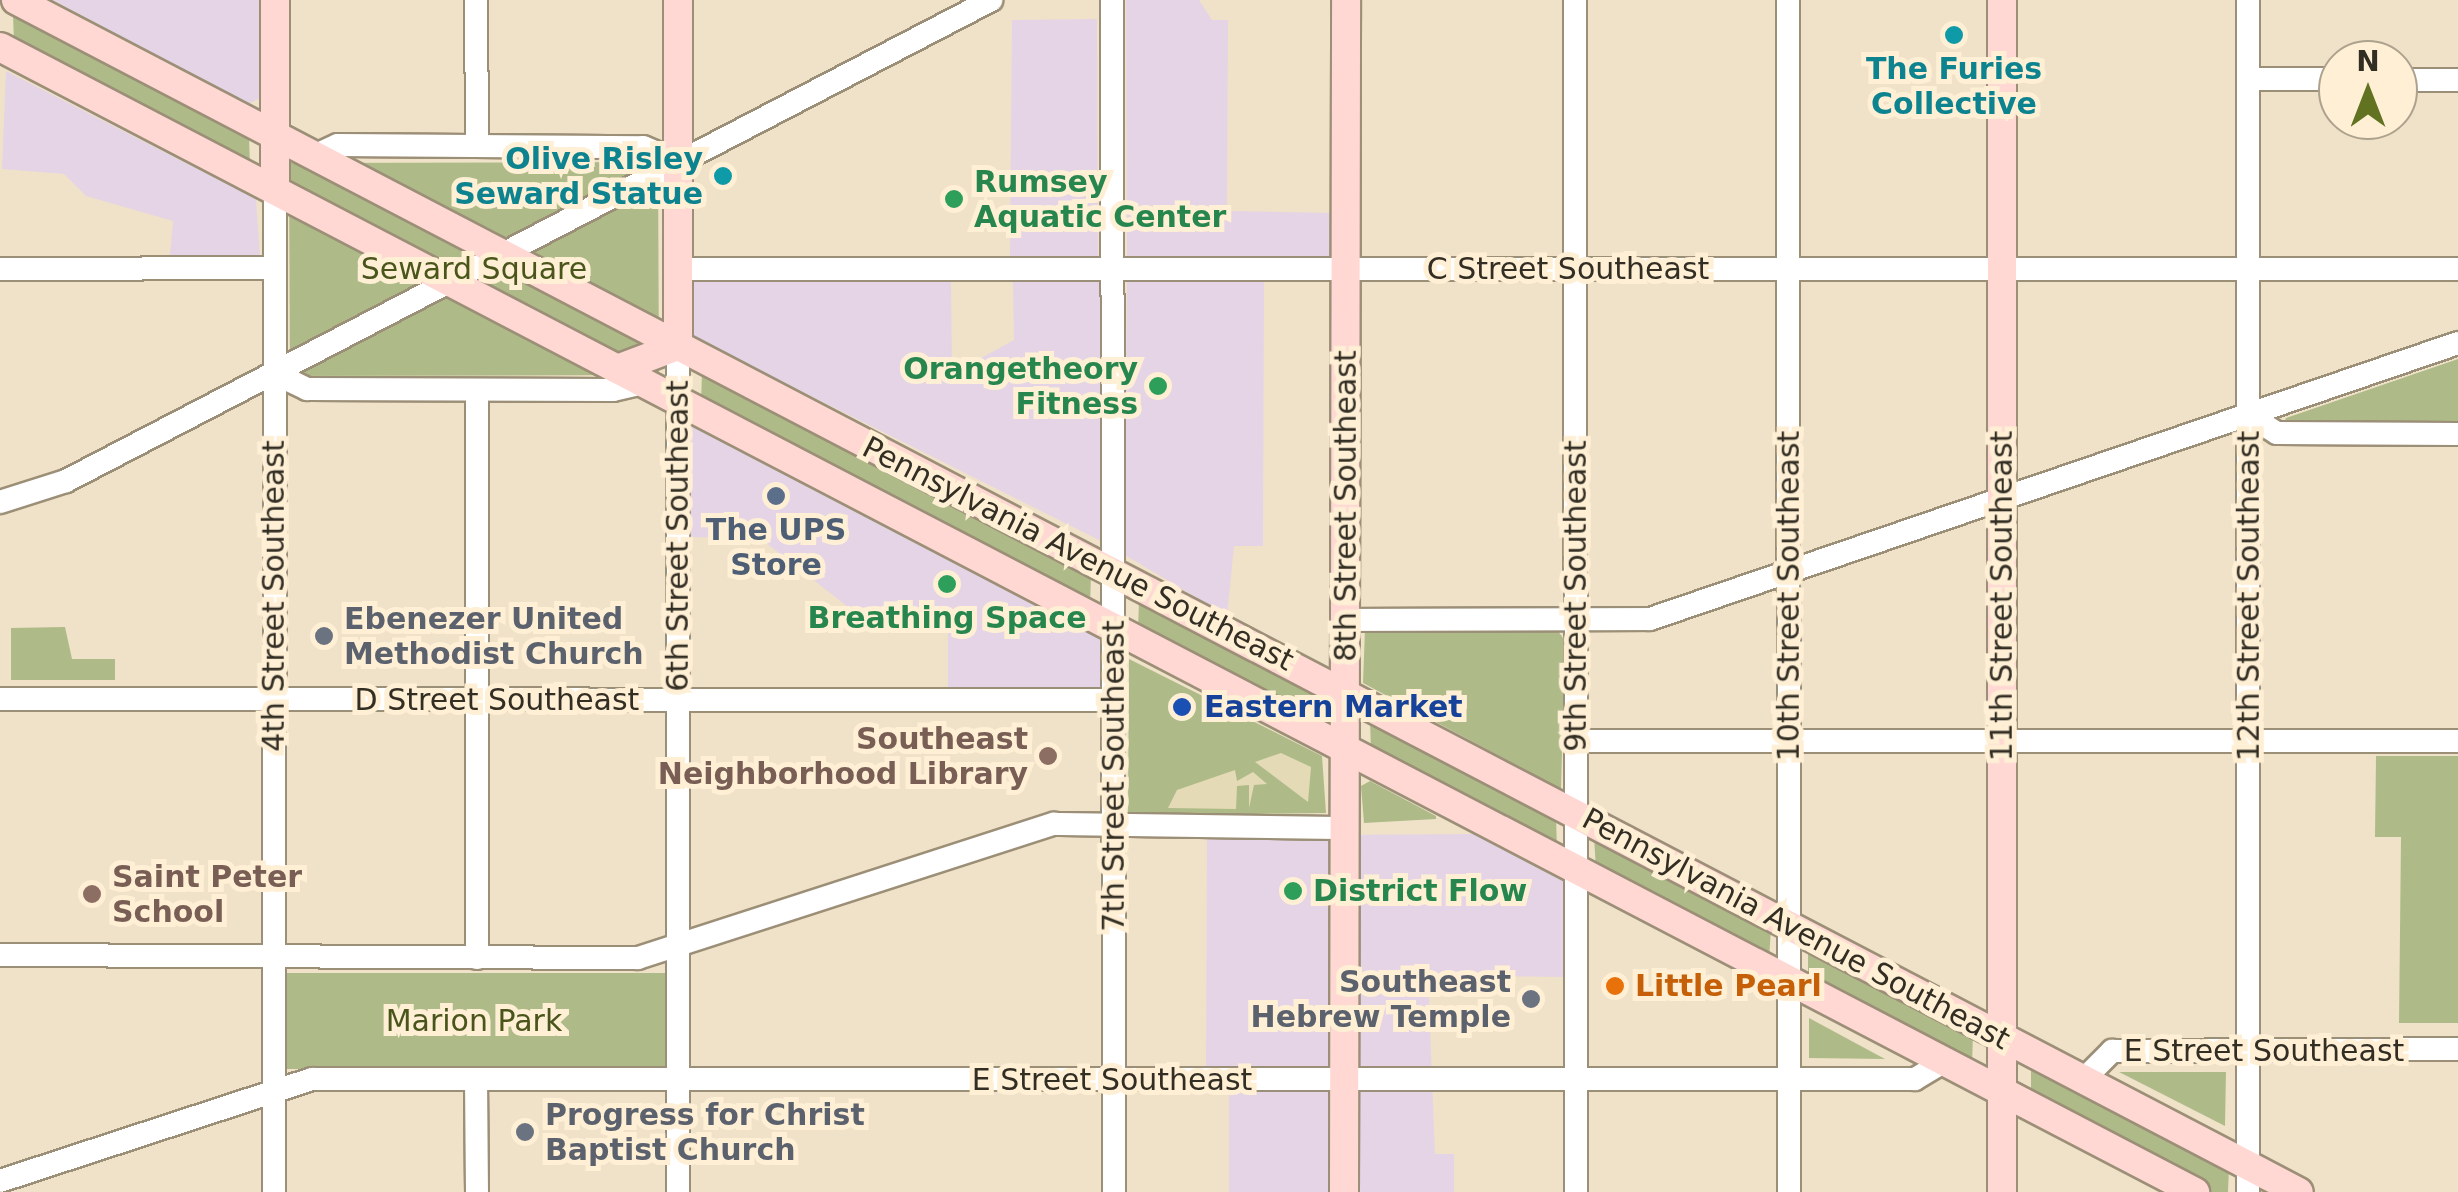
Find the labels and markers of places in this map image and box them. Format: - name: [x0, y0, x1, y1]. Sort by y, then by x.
- marker: The Furies Collective: [1943, 24, 1965, 46]
- place label: The Furies Collective: [1866, 51, 2042, 122]
- place label: Olive Risley Seward Statue: [454, 141, 703, 212]
- place label: Rumsey Aquatic Center: [974, 164, 1226, 234]
- marker: Olive Risley Seward Statue: [712, 165, 734, 187]
- marker: Rumsey Aquatic Center: [943, 188, 965, 210]
- place label: Orangetheory Fitness: [903, 351, 1138, 422]
- marker: Orangetheory Fitness: [1147, 375, 1169, 397]
- marker: The UPS Store: [765, 485, 787, 507]
- place label: The UPS Store: [706, 512, 846, 582]
- marker: Breathing Space: [936, 573, 958, 595]
- place label: Breathing Space: [808, 600, 1086, 636]
- place label: Ebenezer United Methodist Church: [344, 601, 644, 672]
- marker: Ebenezer United Methodist Church: [313, 625, 335, 647]
- place label: Eastern Market: [1204, 689, 1463, 725]
- marker: Eastern Market: [1169, 694, 1195, 720]
- place label: Southeast Neighborhood Library: [658, 721, 1028, 792]
- marker: Southeast Neighborhood Library: [1037, 745, 1059, 767]
- place label: Saint Peter School: [112, 859, 302, 930]
- place label: District Flow: [1313, 873, 1527, 909]
- marker: District Flow: [1282, 880, 1304, 902]
- marker: Saint Peter School: [81, 883, 103, 905]
- place label: Southeast Hebrew Temple: [1251, 964, 1511, 1034]
- place label: Little Pearl: [1635, 968, 1822, 1004]
- marker: Little Pearl: [1604, 975, 1626, 997]
- marker: Southeast Hebrew Temple: [1520, 988, 1542, 1010]
- place label: Progress for Christ Baptist Church: [545, 1097, 865, 1168]
- marker: Progress for Christ Baptist Church: [514, 1121, 536, 1143]

